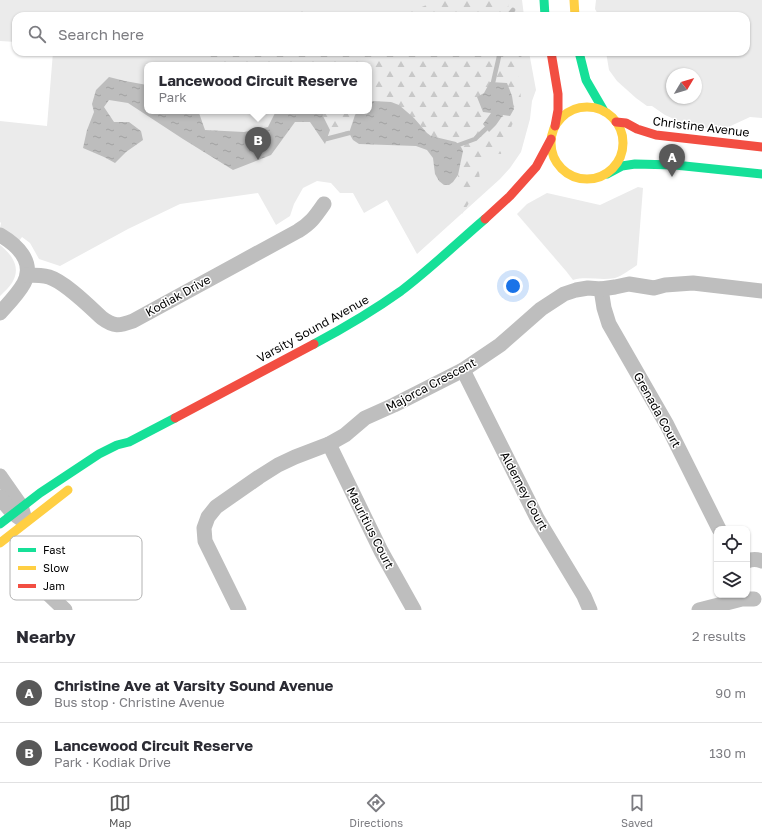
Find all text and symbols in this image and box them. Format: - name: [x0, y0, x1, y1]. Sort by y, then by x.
- search box: [12, 12, 750, 56]
- icon: search: [26, 23, 48, 45]
- text: Search here: [58, 25, 144, 43]
- popup: [144, 62, 372, 114]
- north arrow: [666, 68, 702, 104]
- text: Lancewood Circuit Reserve: [158, 71, 358, 89]
- text: Park: [158, 89, 187, 105]
- street label: Christine Avenue: [652, 113, 750, 140]
- pin: B: [245, 127, 271, 160]
- pin: A: [659, 144, 685, 177]
- street label: Kodiak Drive: [143, 272, 213, 320]
- your location: [503, 276, 523, 296]
- street label: Varsity Sound Avenue: [254, 292, 371, 366]
- street label: Majorca Crescent: [383, 354, 479, 415]
- street label: Grenada Court: [631, 370, 684, 450]
- street label: Alderney Court: [497, 449, 552, 533]
- street label: Mauritius Court: [344, 485, 397, 571]
- map controls: [714, 526, 750, 598]
- button: locate: [714, 526, 750, 562]
- legend: [10, 536, 142, 600]
- text: Fast: [43, 543, 66, 556]
- text: Slow: [43, 561, 69, 574]
- button: layers: [714, 562, 750, 598]
- text: Jam: [43, 579, 65, 592]
- text: Nearby: [16, 626, 76, 647]
- text: 2 results: [692, 628, 746, 644]
- text: Christine Ave at Varsity Sound Avenue: [54, 676, 333, 694]
- text: A: [24, 685, 34, 701]
- text: 90 m: [715, 685, 746, 701]
- text: Bus stop · Christine Avenue: [54, 694, 225, 710]
- text: Lancewood Circuit Reserve: [54, 736, 253, 754]
- text: B: [24, 745, 34, 761]
- text: 130 m: [709, 745, 746, 761]
- text: Park · Kodiak Drive: [54, 754, 171, 770]
- tab: Map: [109, 792, 131, 829]
- tab: Directions: [349, 792, 403, 829]
- tab: Saved: [621, 792, 653, 829]

